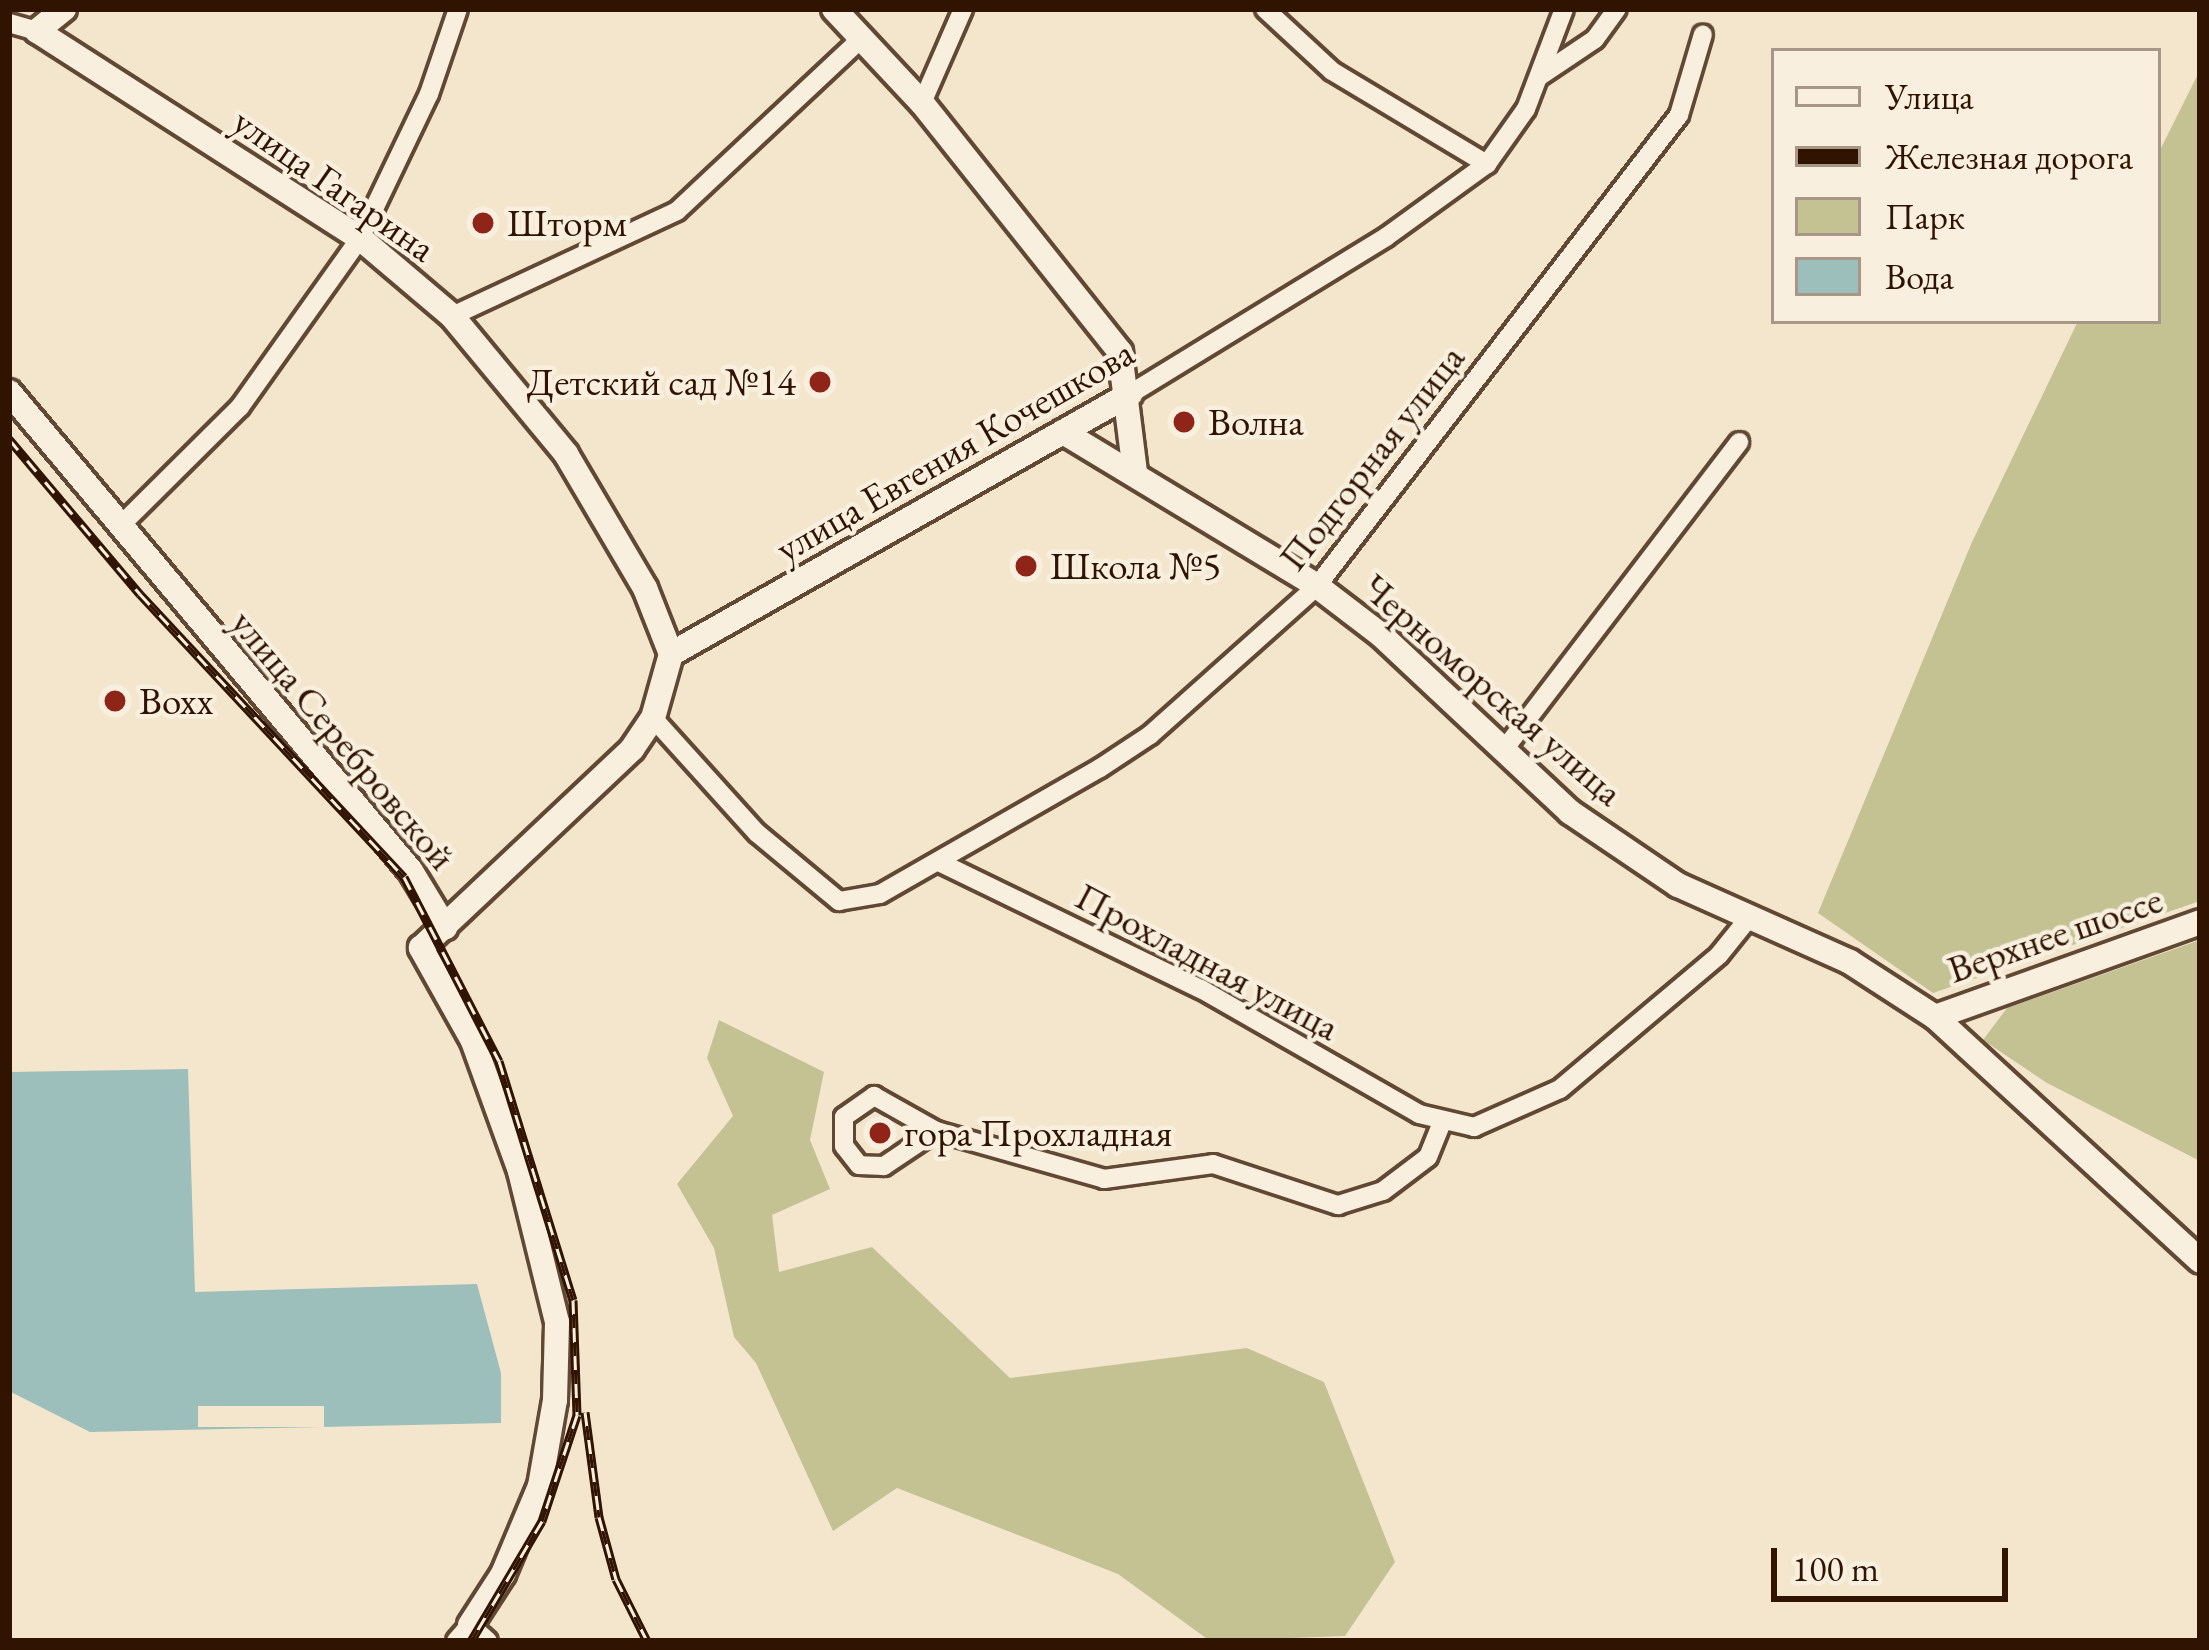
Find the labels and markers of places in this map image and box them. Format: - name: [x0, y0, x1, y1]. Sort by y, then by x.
- place label: Шторм: [507, 200, 627, 246]
- marker: Шторм: [470, 210, 496, 236]
- place label: Детский сад №14: [527, 359, 796, 405]
- marker: Детский сад №14: [807, 369, 833, 395]
- place label: Волна: [1208, 399, 1304, 445]
- marker: Волна: [1171, 409, 1197, 435]
- place label: Школа №5: [1050, 543, 1221, 589]
- marker: Школа №5: [1013, 553, 1039, 579]
- place label: Boxx: [139, 678, 213, 724]
- marker: Boxx: [102, 688, 128, 714]
- place label: гора Прохладная: [904, 1110, 1173, 1156]
- marker: гора Прохладная: [867, 1120, 893, 1146]

